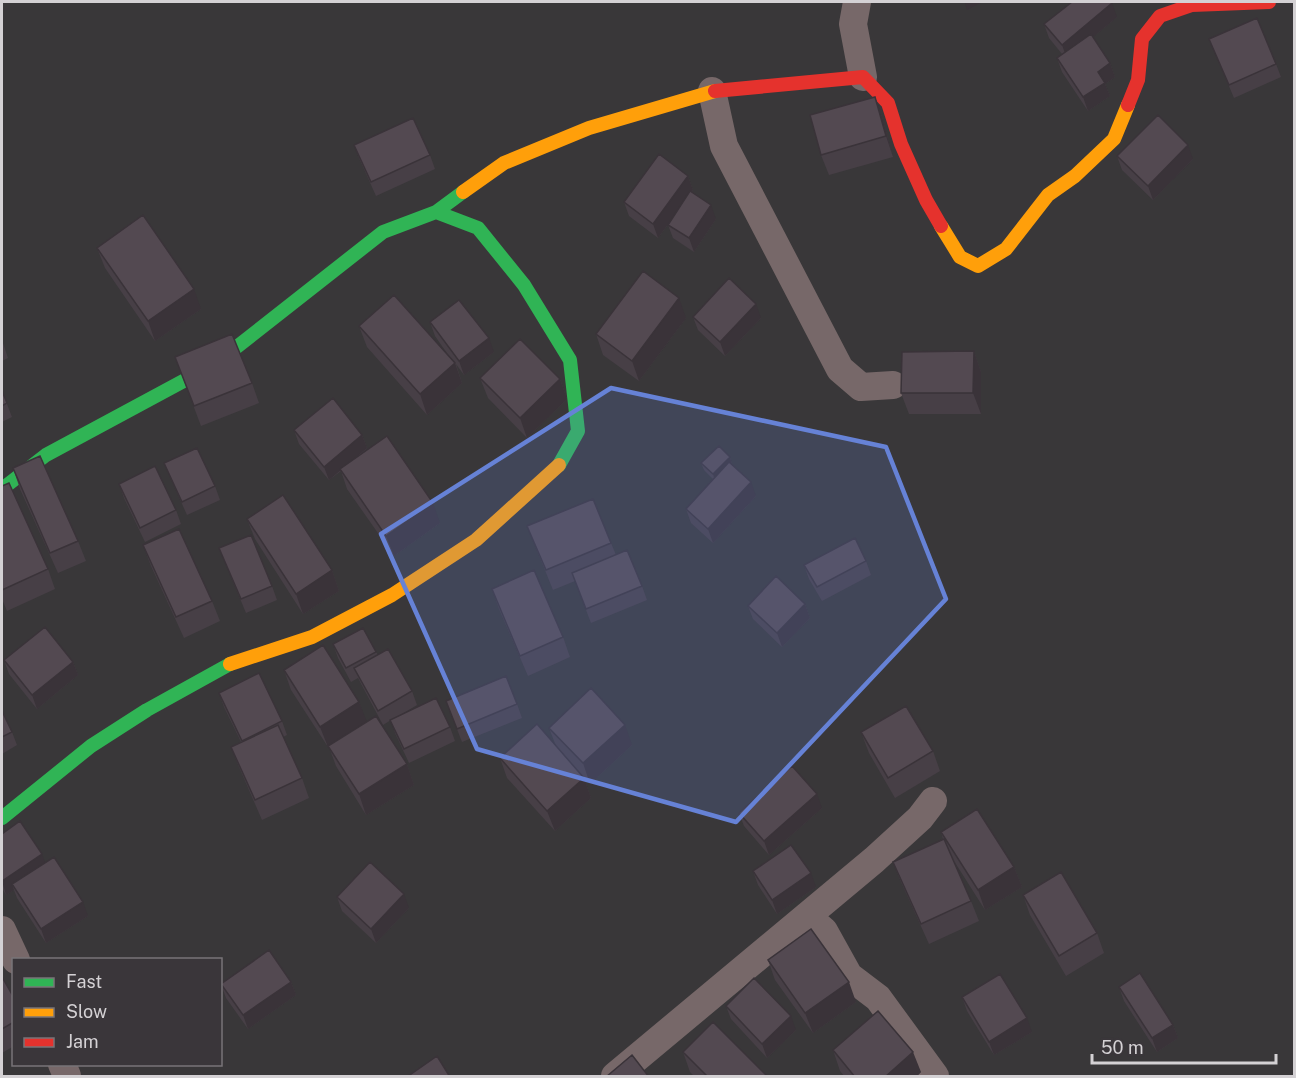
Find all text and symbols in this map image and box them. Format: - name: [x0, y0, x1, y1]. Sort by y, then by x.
- legend: [12, 958, 222, 1066]
- text: Fast: [66, 971, 102, 992]
- text: Slow: [66, 1001, 107, 1022]
- scale bar: [1092, 1027, 1276, 1065]
- text: Jam: [66, 1031, 99, 1052]
- text: 50 m: [1101, 1037, 1144, 1058]

